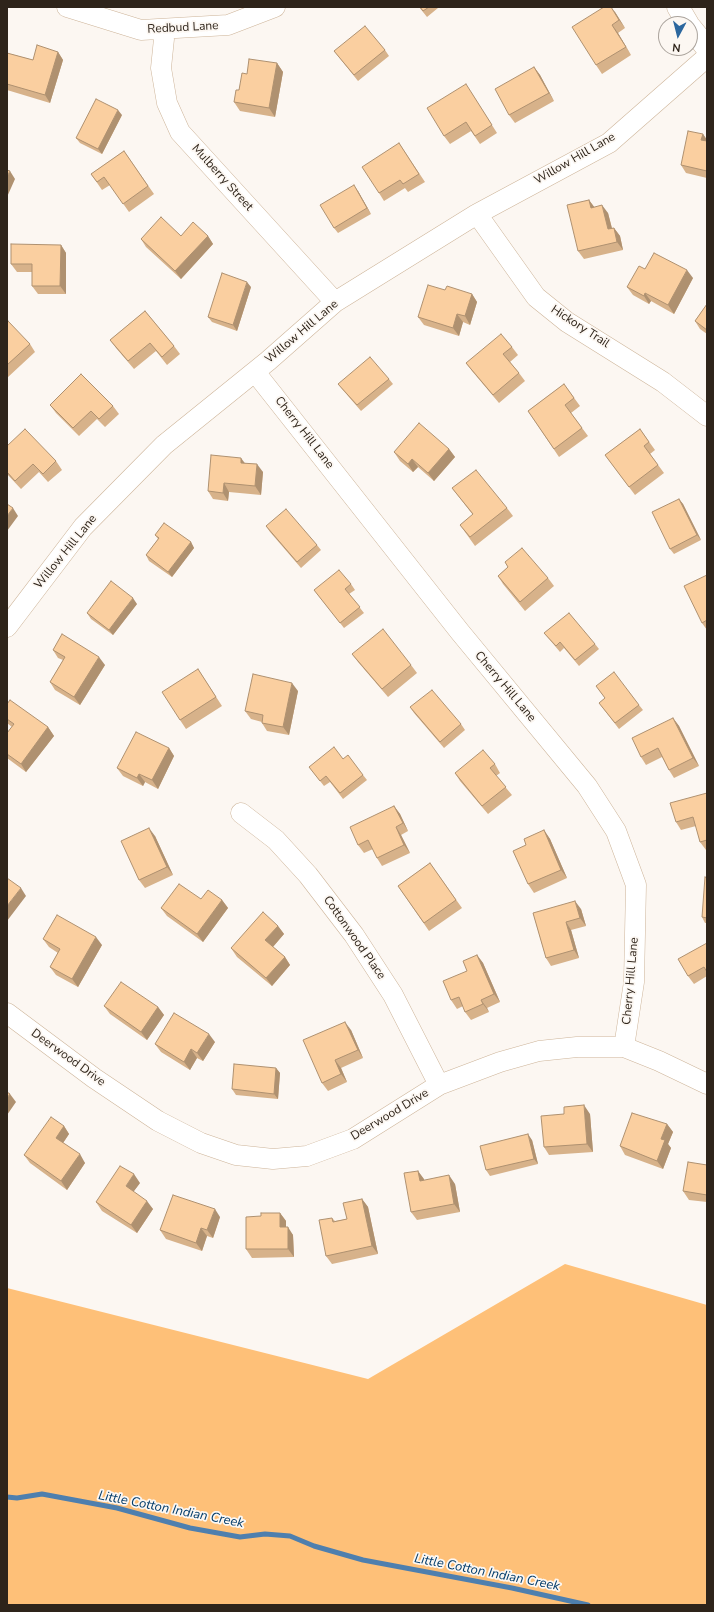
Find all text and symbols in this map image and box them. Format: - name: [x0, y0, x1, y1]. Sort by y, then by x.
- north arrow: [658, 16, 698, 56]
- street label: Redbud Lane: [147, 19, 219, 37]
- text: N: [672, 39, 682, 55]
- street label: Willow Hill Lane: [532, 130, 618, 188]
- street label: Mulberry Street: [188, 142, 256, 214]
- street label: Willow Hill Lane: [263, 297, 341, 367]
- street label: Hickory Trail: [548, 303, 612, 351]
- street label: Cherry Hill Lane: [271, 394, 337, 472]
- street label: Willow Hill Lane: [32, 512, 100, 592]
- street label: Cherry Hill Lane: [471, 649, 539, 725]
- street label: Cottonwood Place: [320, 893, 388, 983]
- street label: Cherry Hill Lane: [620, 937, 642, 1025]
- street label: Deerwood Drive: [28, 1026, 108, 1090]
- street label: Deerwood Drive: [348, 1086, 432, 1144]
- water label: Little Cotton Indian Creek: [97, 1488, 245, 1532]
- water label: Little Cotton Indian Creek: [413, 1551, 561, 1595]

